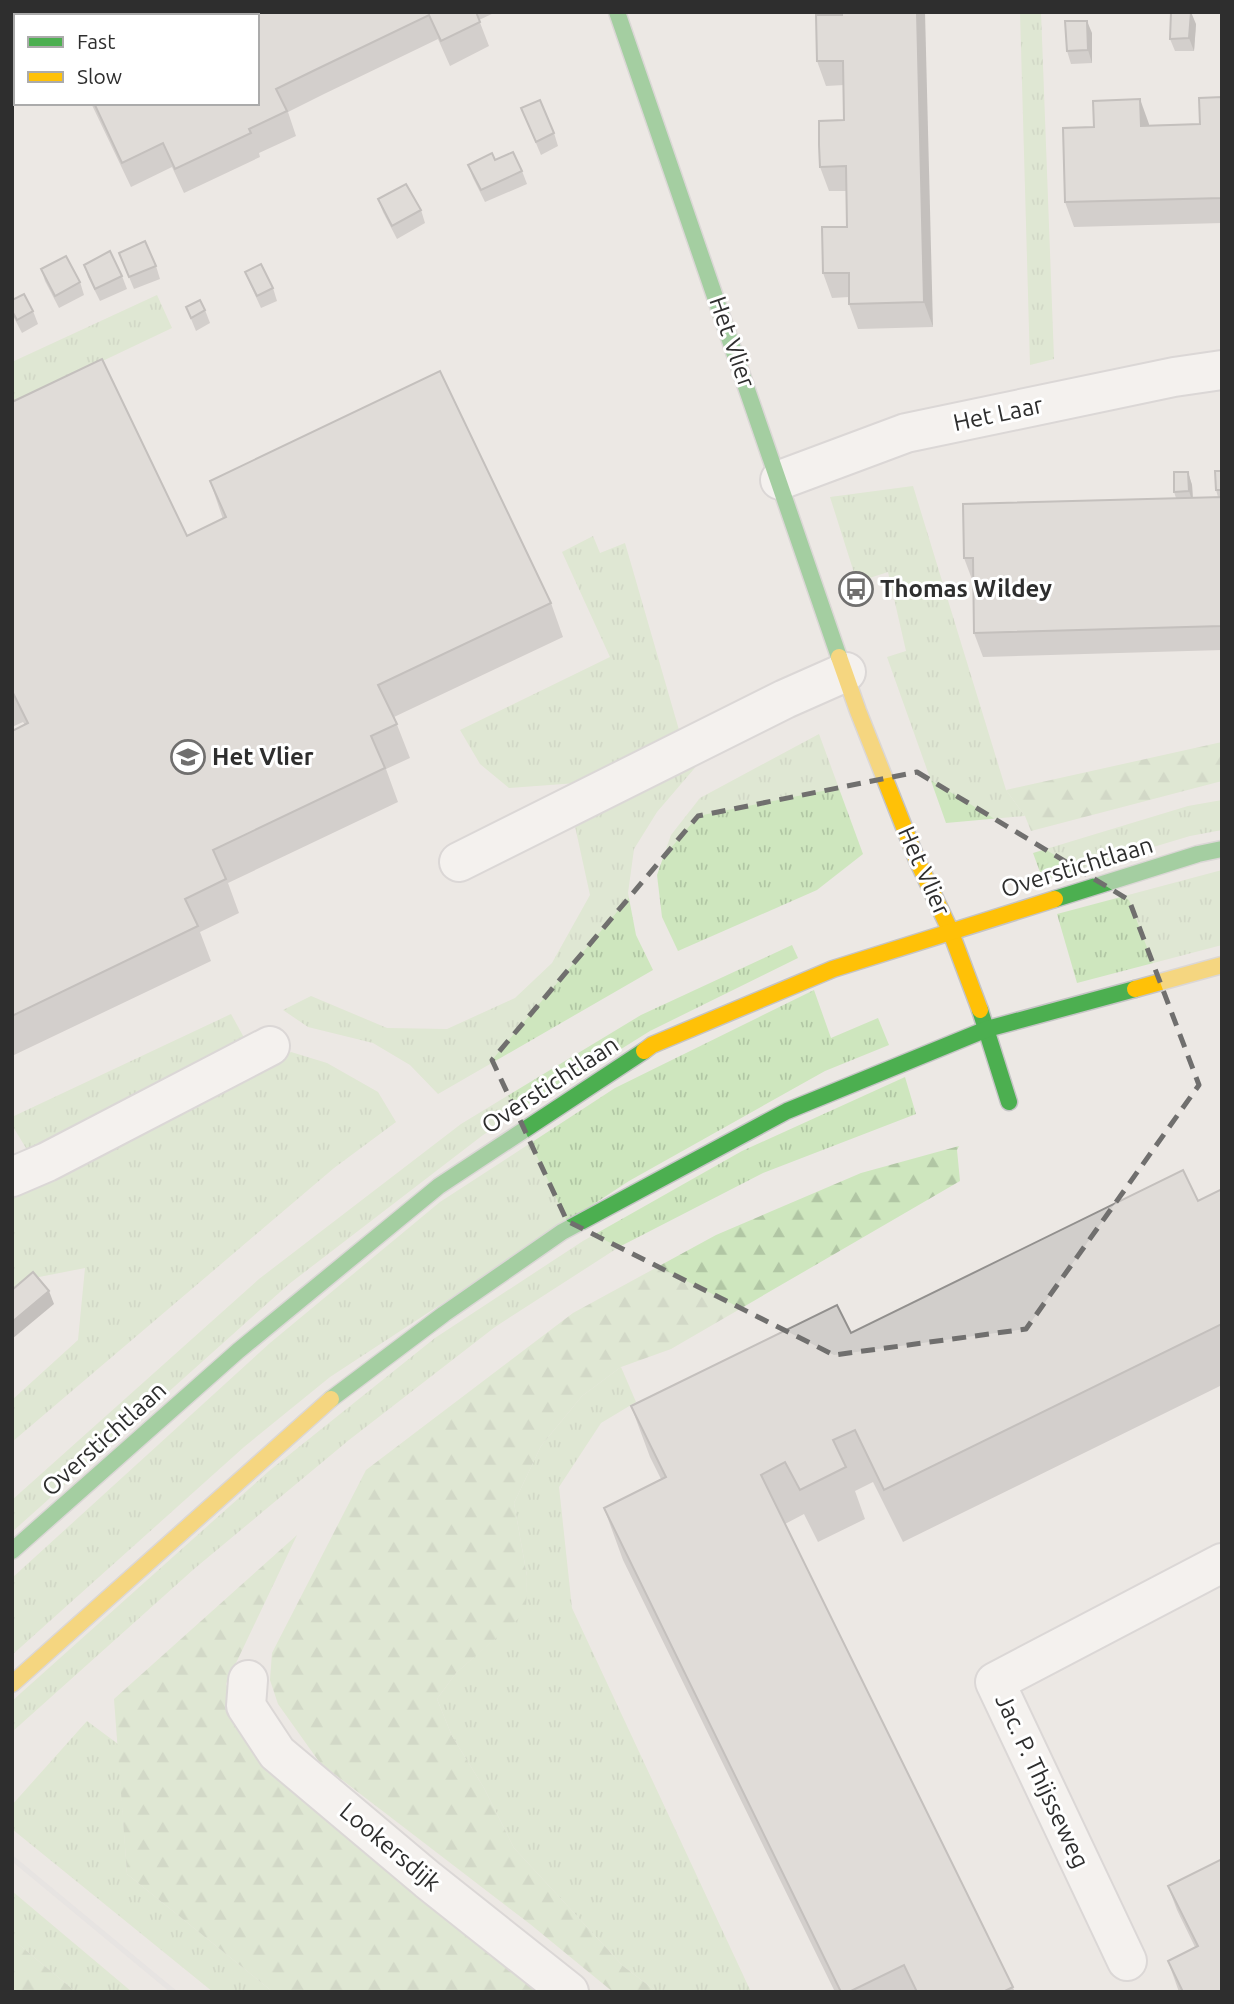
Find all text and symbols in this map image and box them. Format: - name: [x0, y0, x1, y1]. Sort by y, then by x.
- legend: [14, 14, 259, 105]
- text: Fast: [77, 29, 115, 53]
- text: Slow: [77, 64, 122, 88]
- street label: Het Vlier: [704, 293, 761, 391]
- street label: Het Laar: [951, 391, 1045, 436]
- bus stop icon: Thomas Wildey: [837, 570, 875, 608]
- place label: Thomas Wildey: [880, 575, 1052, 602]
- school or university icon: Het Vlier: [169, 738, 207, 776]
- place label: Het Vlier: [212, 743, 314, 770]
- street label: Het Vlier: [893, 822, 956, 920]
- street label: Overstichtlaan: [998, 831, 1156, 902]
- street label: Overstichtlaan: [476, 1030, 623, 1139]
- street label: Overstichtlaan: [36, 1376, 171, 1501]
- street label: Jac. P. Thijsseweg: [990, 1689, 1095, 1872]
- street label: Lookersdijk: [335, 1797, 446, 1896]

